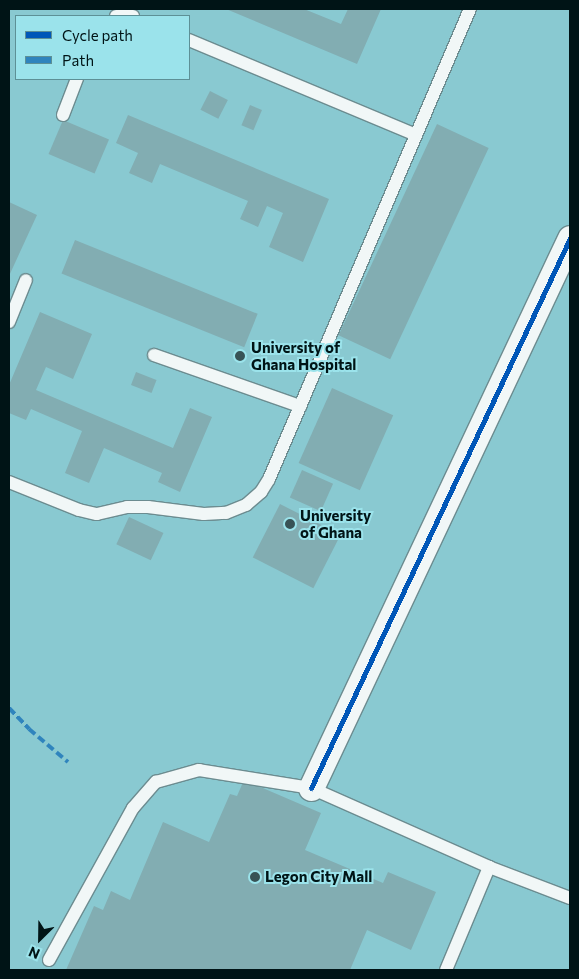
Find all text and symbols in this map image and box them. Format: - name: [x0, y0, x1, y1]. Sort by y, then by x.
- legend: [15, 15, 190, 80]
- text: Cycle path: [62, 26, 133, 44]
- text: Path: [62, 51, 94, 69]
- place label: University of Ghana Hospital: [251, 338, 356, 373]
- marker: University of Ghana Hospital: [233, 349, 247, 363]
- place label: University of Ghana: [300, 506, 371, 541]
- marker: University of Ghana: [284, 518, 296, 530]
- place label: Legon City Mall: [265, 868, 372, 886]
- marker: Legon City Mall: [249, 871, 261, 883]
- north arrow: [15, 914, 65, 964]
- text: N: [26, 943, 42, 963]

